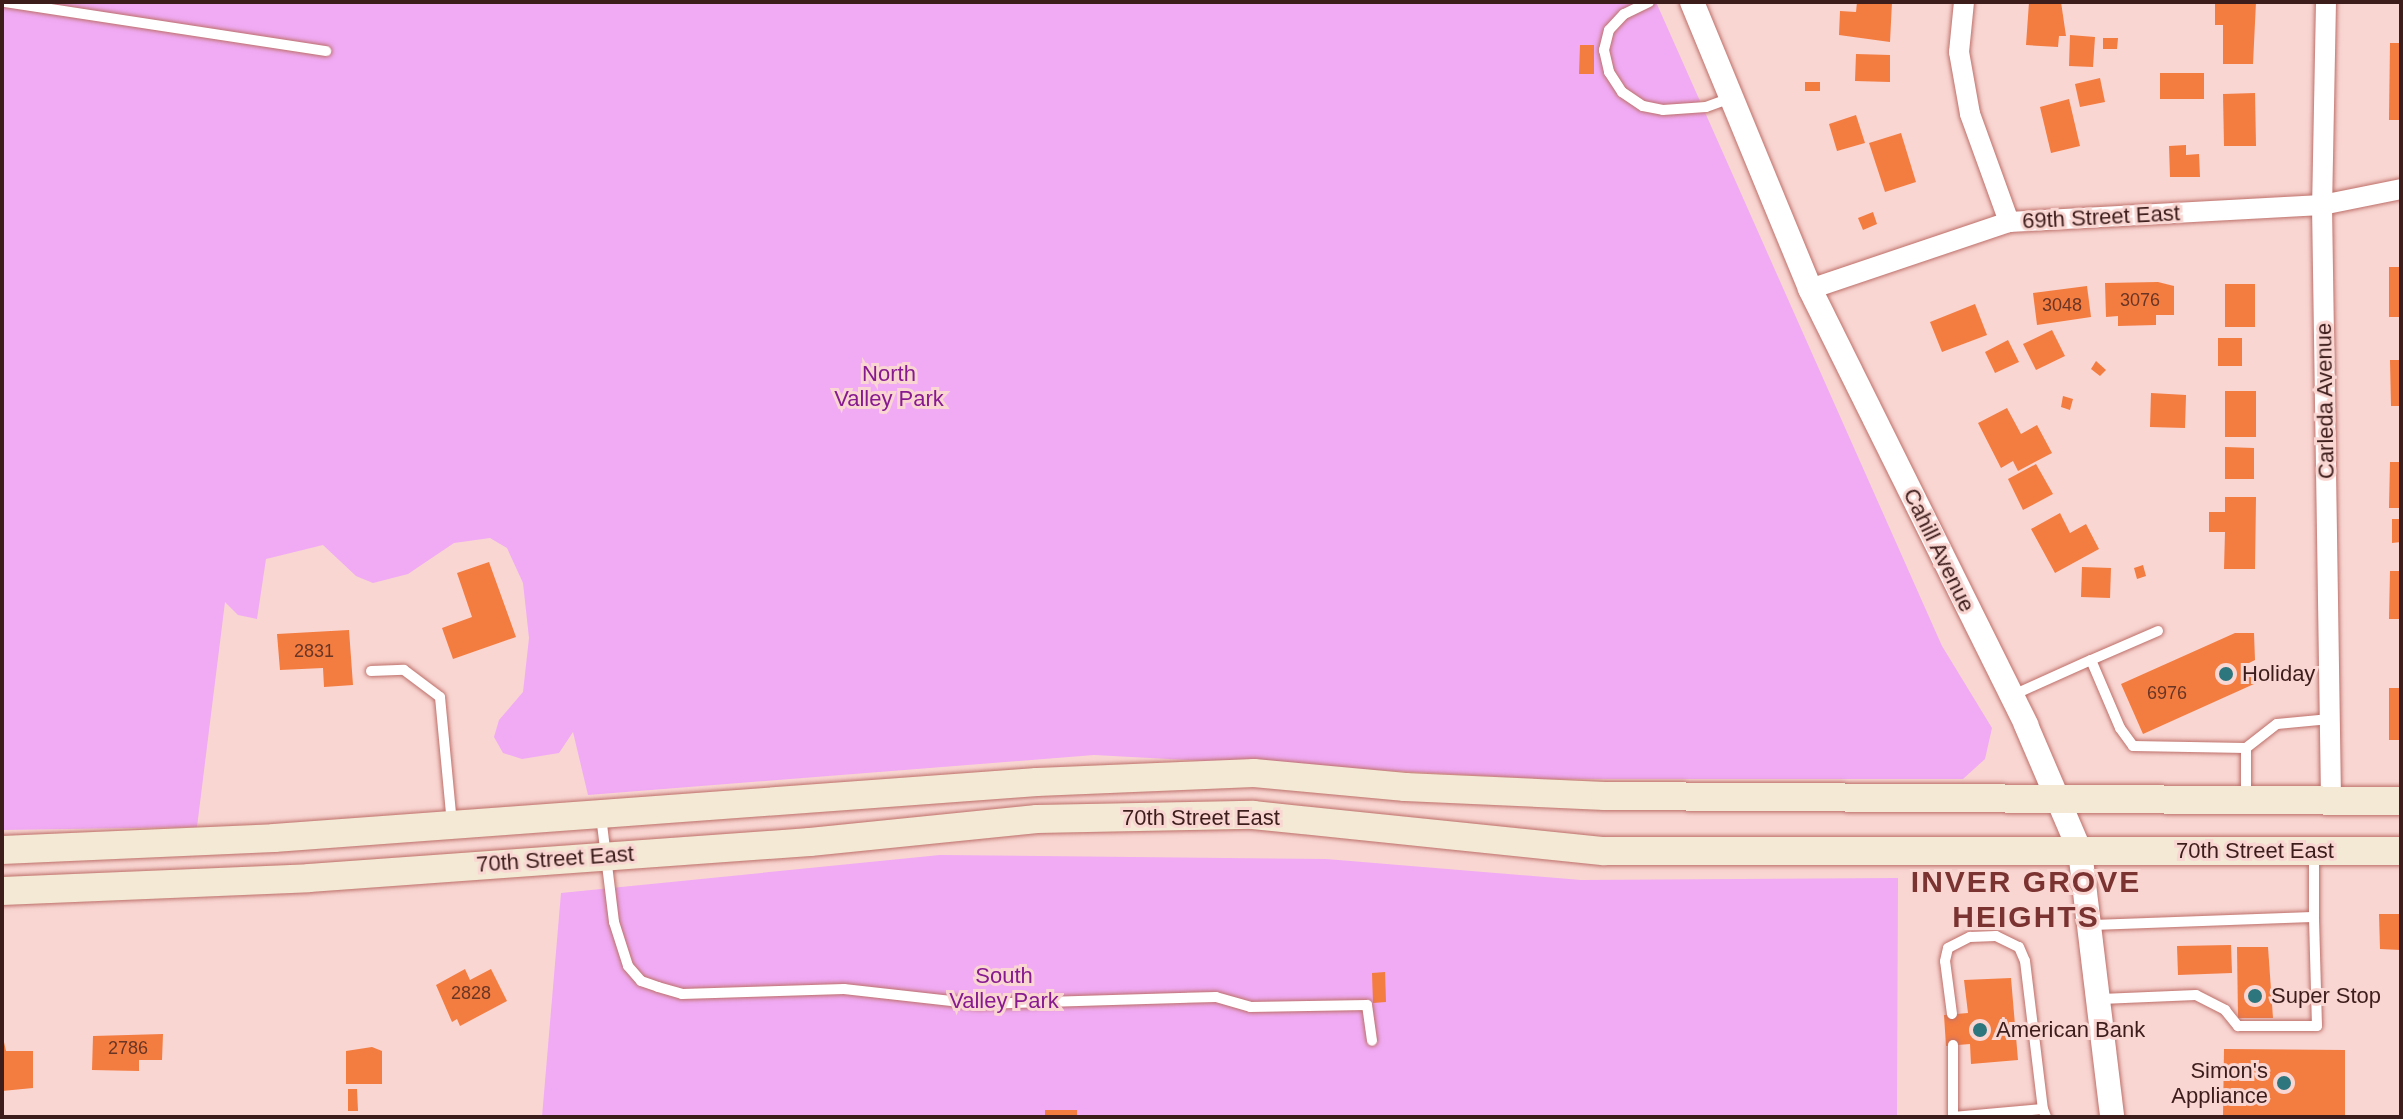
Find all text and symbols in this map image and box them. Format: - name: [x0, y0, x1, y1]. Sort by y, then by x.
- street label: 69th Street East: [2022, 200, 2180, 234]
- house number: 3076: [2120, 289, 2160, 311]
- house number: 3048: [2042, 294, 2082, 316]
- street label: Carleda Avenue: [2310, 322, 2340, 480]
- park label: North Valley Park: [834, 360, 944, 412]
- street label: Cahill Avenue: [1897, 483, 1981, 617]
- house number: 2831: [294, 640, 334, 662]
- place label: Holiday: [2242, 661, 2315, 687]
- marker: Holiday: [2217, 665, 2235, 683]
- house number: 6976: [2147, 682, 2187, 704]
- street label: 70th Street East: [1122, 805, 1280, 831]
- street label: 70th Street East: [2176, 838, 2334, 864]
- street label: 70th Street East: [475, 840, 635, 878]
- district label: INVER GROVE HEIGHTS: [1911, 864, 2141, 934]
- park label: South Valley Park: [949, 962, 1059, 1014]
- house number: 2828: [451, 982, 491, 1004]
- place label: Super Stop: [2271, 983, 2381, 1009]
- marker: Super Stop: [2246, 987, 2264, 1005]
- place label: American Bank: [1996, 1017, 2145, 1043]
- marker: American Bank: [1971, 1021, 1989, 1039]
- house number: 2786: [108, 1037, 148, 1059]
- place label: Simon's Appliance: [2171, 1057, 2268, 1108]
- marker: Simon's Appliance: [2275, 1074, 2293, 1092]

